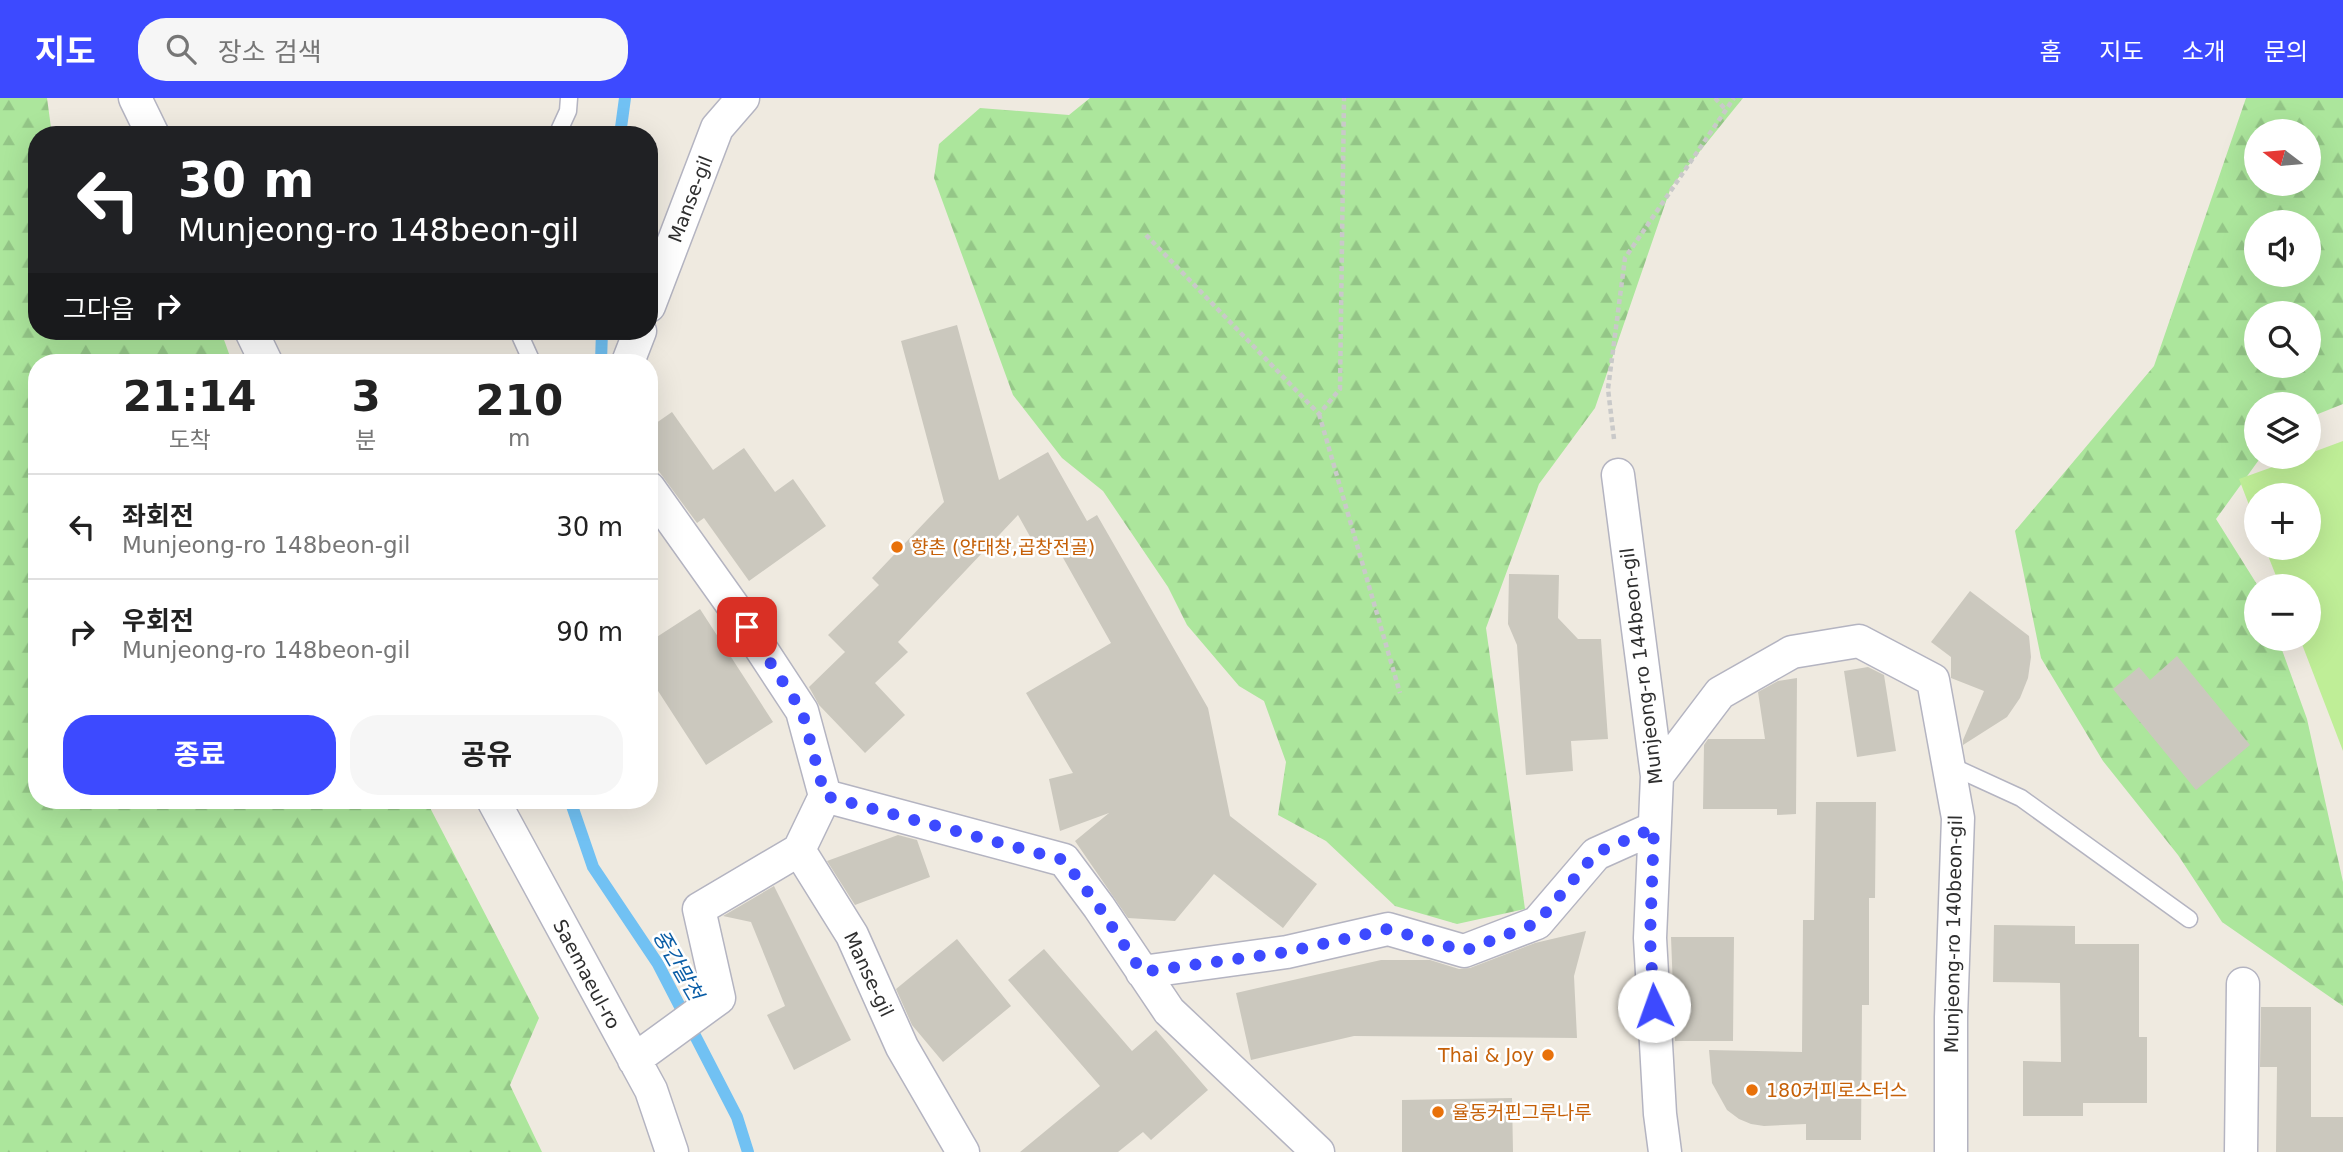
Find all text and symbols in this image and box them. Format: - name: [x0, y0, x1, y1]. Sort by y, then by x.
- search box: [138, 18, 628, 81]
- icon: search: [162, 30, 200, 68]
- text: 지도: [35, 32, 96, 71]
- text: 장소 검색: [218, 37, 322, 67]
- text: 홈: [2039, 38, 2061, 66]
- text: 지도: [2099, 38, 2144, 66]
- text: 소개: [2182, 38, 2226, 66]
- text: 문의: [2264, 38, 2308, 66]
- north arrow: [2244, 119, 2320, 196]
- map controls: [2244, 119, 2321, 651]
- text: 30 m: [178, 152, 314, 209]
- street label: Manse-gil: [663, 153, 717, 245]
- icon: left: [63, 154, 154, 245]
- button: sound: [2244, 210, 2321, 287]
- text: Munjeong-ro 148beon-gil: [178, 211, 579, 249]
- icon: right: [149, 287, 187, 325]
- text: 그다음: [63, 294, 135, 324]
- button: search: [2244, 301, 2321, 378]
- text: 21:14: [123, 372, 257, 421]
- text: 3: [351, 372, 381, 421]
- text: 210: [475, 376, 563, 425]
- button: layers: [2244, 392, 2321, 469]
- text: m: [508, 425, 531, 451]
- text: 도착: [169, 427, 211, 453]
- text: 분: [355, 427, 377, 453]
- button: +: [2244, 483, 2321, 560]
- text: 좌회전: [122, 501, 194, 531]
- icon: left: [63, 508, 101, 546]
- text: 30 m: [556, 512, 623, 542]
- text: Munjeong-ro 148beon-gil: [122, 532, 410, 558]
- place label: 향촌 (양대창,곱창전골): [911, 536, 1095, 558]
- marker: 향촌 (양대창,곱창전골): [889, 539, 905, 555]
- street label: Munjeong-ro 144beon-gil: [1616, 546, 1666, 786]
- button: −: [2244, 574, 2321, 651]
- pin: [717, 597, 777, 657]
- text: 우회전: [122, 606, 194, 636]
- icon: arrive: [728, 608, 766, 646]
- icon: right: [63, 613, 101, 651]
- text: 90 m: [556, 617, 623, 647]
- text: Munjeong-ro 148beon-gil: [122, 637, 410, 663]
- button: 종료: [63, 715, 336, 795]
- button: 공유: [350, 715, 623, 795]
- street label: Munjeong-ro 140beon-gil: [1940, 815, 1966, 1053]
- street label: Saemaeul-ro: [549, 916, 625, 1032]
- water label: 중간말천: [648, 926, 709, 1007]
- street label: Manse-gil: [840, 928, 898, 1020]
- position arrow: [1617, 969, 1691, 1043]
- place label: Thai & Joy: [1437, 1044, 1534, 1066]
- marker: Thai & Joy: [1540, 1047, 1556, 1063]
- place label: 180커피로스터스: [1766, 1079, 1907, 1101]
- marker: 180커피로스터스: [1744, 1082, 1760, 1098]
- place label: 율동커핀그루나루: [1452, 1101, 1592, 1123]
- marker: 율동커핀그루나루: [1430, 1104, 1446, 1120]

